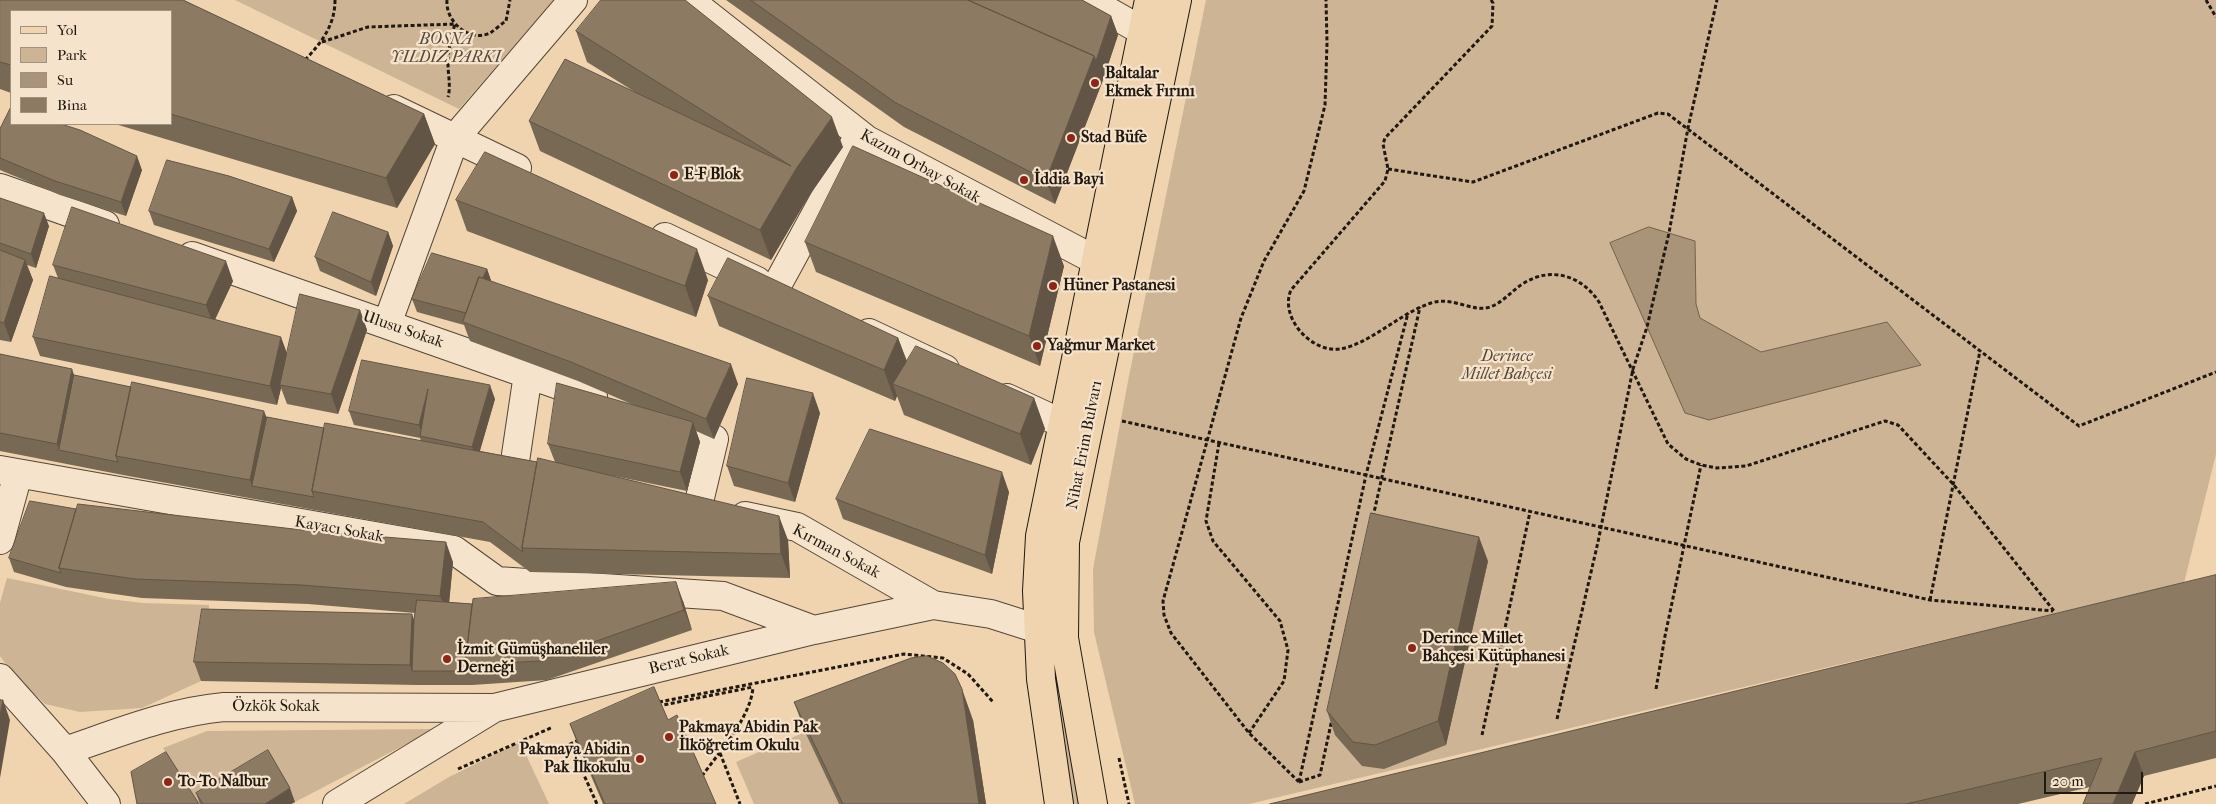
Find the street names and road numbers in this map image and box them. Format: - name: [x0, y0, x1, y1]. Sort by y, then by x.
- street label: Kazım Orbay Sokak: [856, 126, 984, 208]
- street label: Ulusu Sokak: [360, 307, 446, 353]
- street label: Nihat Erim Bulvarı: [1063, 379, 1107, 511]
- street label: Kayacı Sokak: [293, 513, 385, 547]
- street label: Kırman Sokak: [789, 521, 883, 583]
- street label: Berat Sokak: [647, 641, 731, 679]
- street label: Özkök Sokak: [232, 697, 320, 717]

